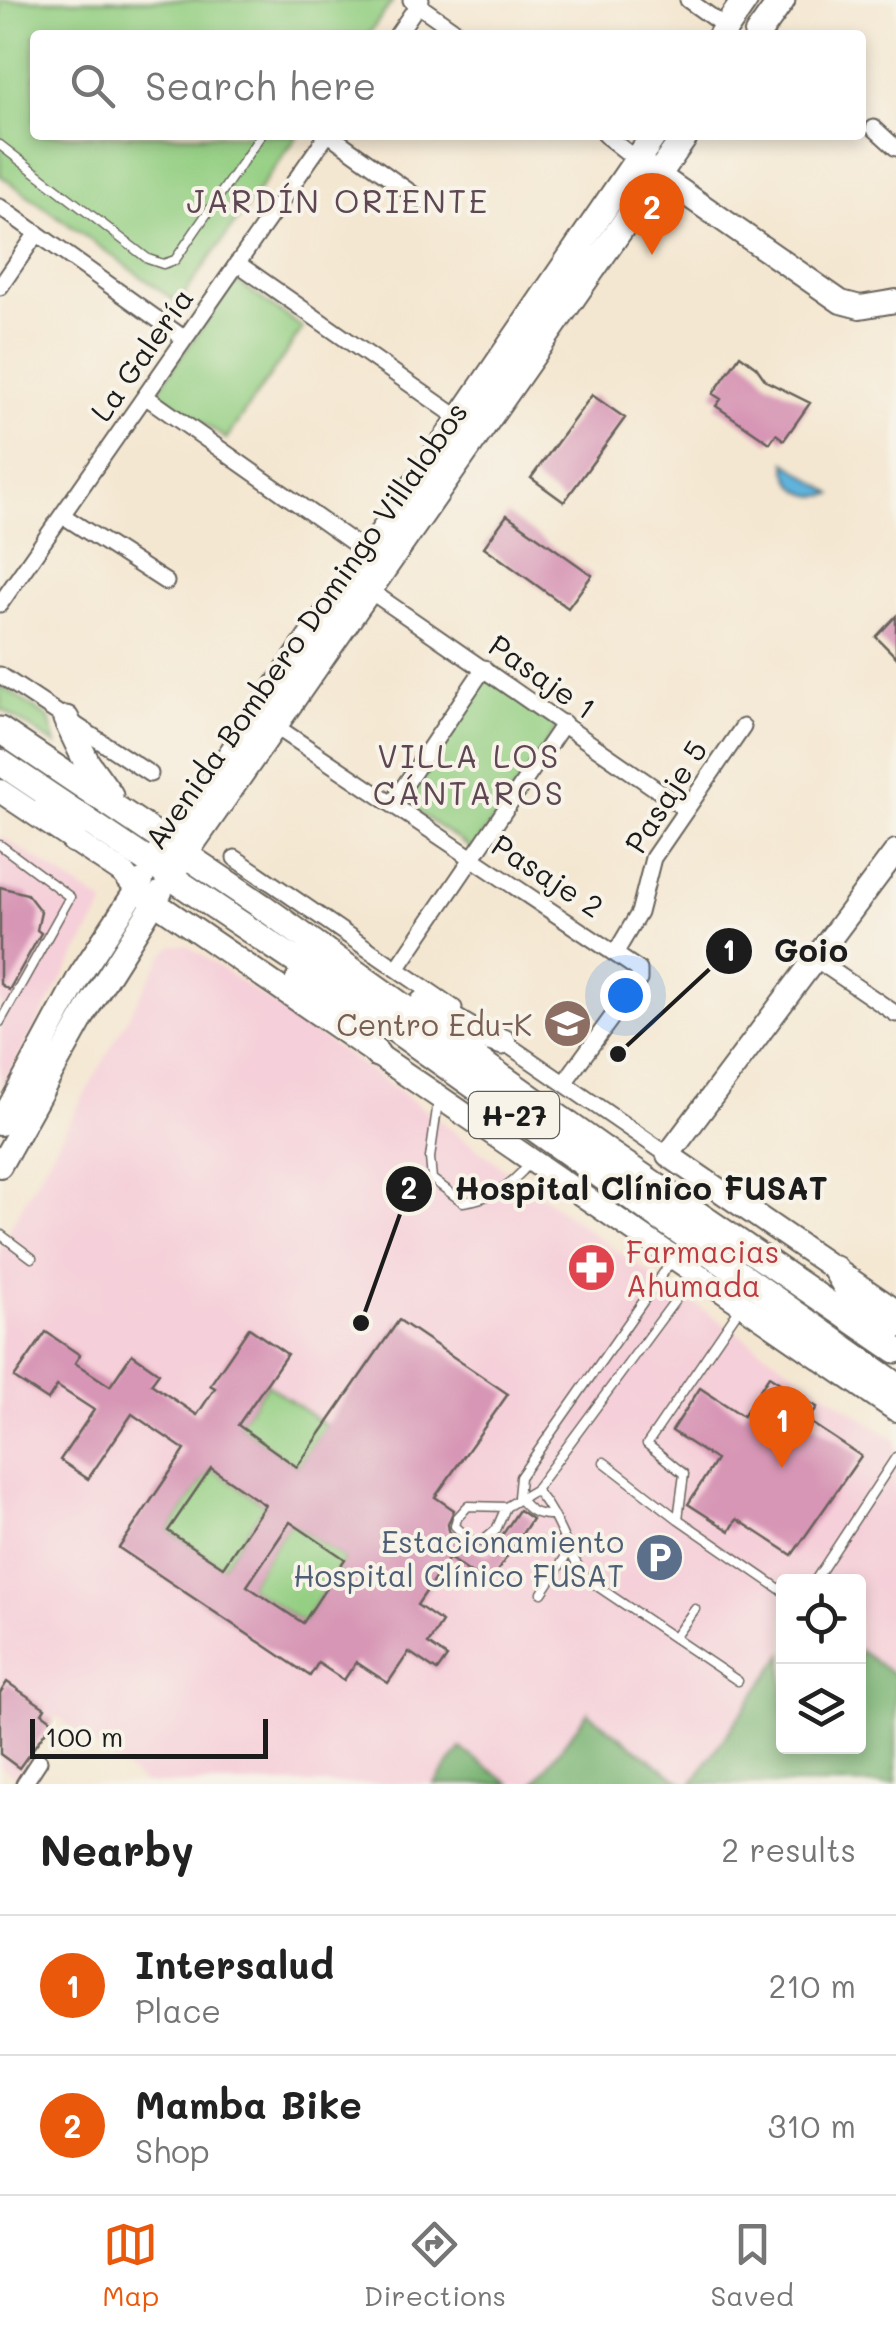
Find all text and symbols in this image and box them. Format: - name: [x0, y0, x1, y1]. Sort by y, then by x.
- search box: [30, 30, 866, 140]
- icon: search: [65, 58, 120, 113]
- text: Search here: [145, 60, 376, 110]
- pin: 2: [620, 172, 684, 255]
- district label: JARDÍN ORIENTE: [186, 179, 490, 221]
- street label: La Galería: [80, 279, 202, 429]
- street label: Avenida Bombero Domingo Villalobos: [134, 393, 476, 857]
- street label: Pasaje 1: [482, 625, 604, 727]
- street label: Pasaje 5: [615, 732, 715, 860]
- district label: VILLA LOS CÁNTAROS: [373, 734, 565, 813]
- street label: Pasaje 2: [485, 824, 611, 926]
- callout: Goio: [704, 920, 868, 982]
- text: Goio: [774, 928, 848, 970]
- text: 1: [722, 929, 736, 969]
- your location: [600, 970, 651, 1021]
- school or university icon: Centro Edu-K: [541, 998, 593, 1050]
- place label: Centro Edu-K: [336, 1004, 532, 1044]
- road number: H-27: [469, 1092, 559, 1138]
- callout: Hospital Clínico FUSAT: [384, 1158, 847, 1220]
- text: Hospital Clínico FUSAT: [454, 1166, 828, 1208]
- text: 2: [401, 1167, 417, 1207]
- place label: Farmacias Ahumada: [626, 1231, 779, 1305]
- pharmacy icon: Farmacias Ahumada: [565, 1242, 617, 1294]
- pin: 1: [750, 1386, 814, 1468]
- place label: Estacionamiento Hospital Clínico FUSAT: [293, 1521, 624, 1595]
- parking icon: Estacionamiento Hospital Clínico FUSAT: [633, 1532, 685, 1584]
- map controls: [776, 1574, 866, 1754]
- button: locate: [776, 1574, 866, 1664]
- button: layers: [776, 1664, 866, 1754]
- scale bar: [30, 1714, 268, 1758]
- text: 100 m: [45, 1718, 123, 1754]
- text: Nearby: [40, 1822, 194, 1877]
- text: 2 results: [721, 1828, 856, 1870]
- text: Intersalud: [135, 1939, 334, 1989]
- text: 1: [65, 1964, 80, 2006]
- text: 210 m: [768, 1964, 856, 2006]
- text: Place: [135, 1989, 221, 2031]
- text: Mamba Bike: [135, 2079, 362, 2129]
- text: 2: [64, 2104, 81, 2146]
- text: 310 m: [767, 2104, 856, 2146]
- text: Shop: [135, 2129, 210, 2171]
- tab: Map: [102, 2217, 159, 2313]
- tab: Directions: [364, 2217, 506, 2313]
- tab: Saved: [711, 2217, 794, 2313]

